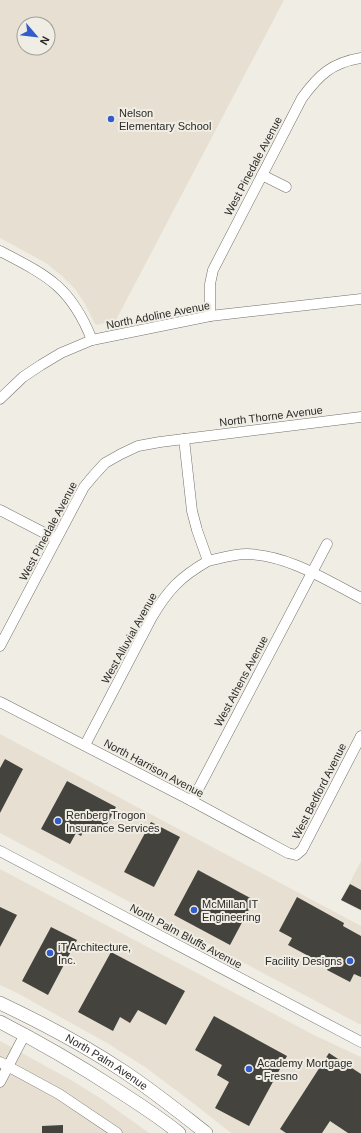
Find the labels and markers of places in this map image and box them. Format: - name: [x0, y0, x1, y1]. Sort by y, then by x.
- place label: Nelson Elementary School: [119, 107, 211, 132]
- marker: Nelson Elementary School: [106, 114, 116, 124]
- place label: Renberg Trogon Insurance Services: [66, 809, 160, 834]
- marker: Renberg Trogon Insurance Services: [53, 816, 63, 826]
- place label: McMillan IT Engineering: [202, 898, 261, 923]
- marker: McMillan IT Engineering: [189, 905, 199, 915]
- place label: iT Architecture, Inc.: [58, 941, 131, 966]
- marker: iT Architecture, Inc.: [45, 948, 55, 958]
- place label: Facility Designs: [265, 955, 342, 967]
- marker: Facility Designs: [345, 956, 355, 966]
- place label: Academy Mortgage - Fresno: [257, 1057, 352, 1082]
- marker: Academy Mortgage - Fresno: [244, 1064, 254, 1074]

